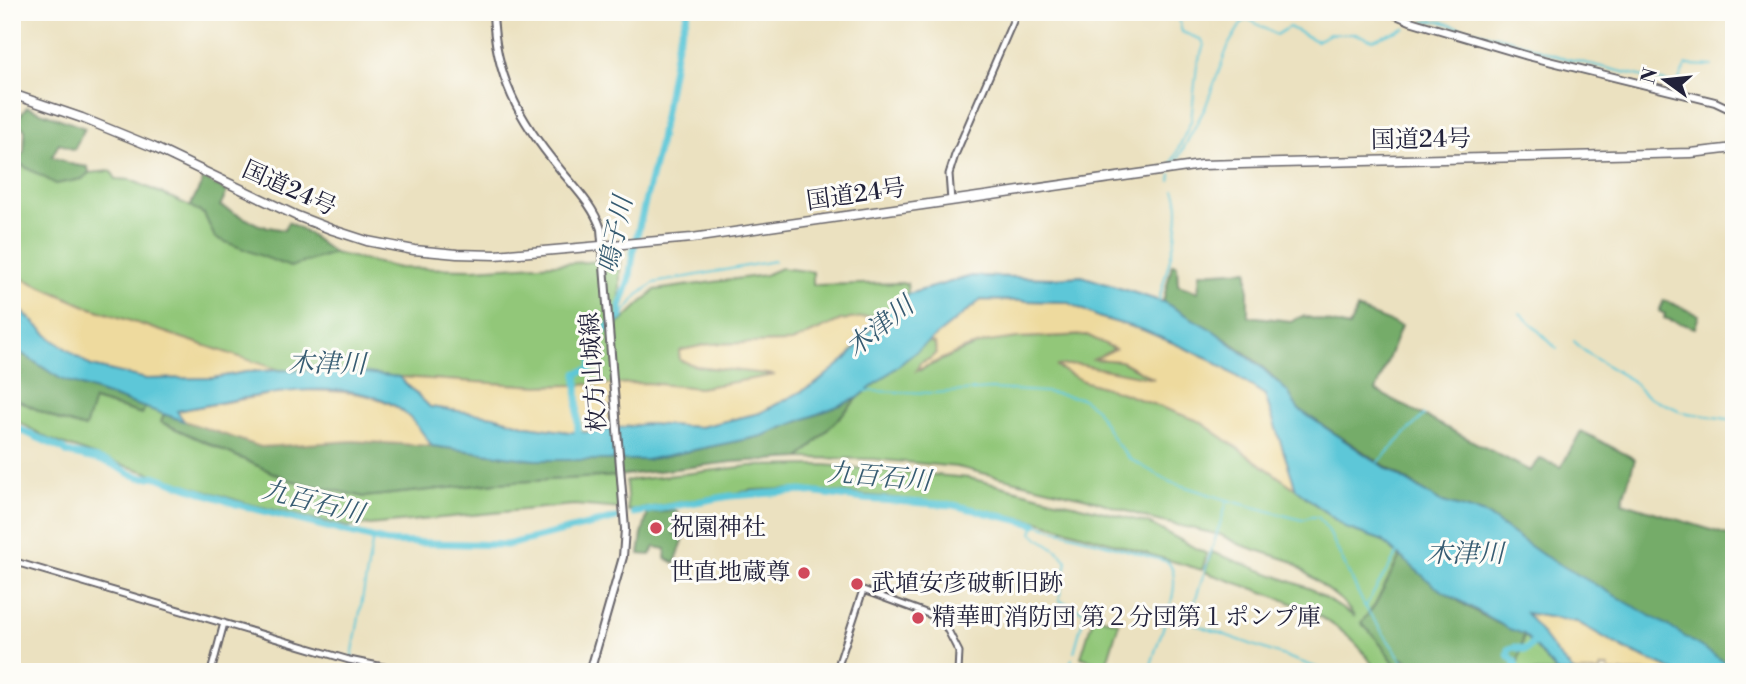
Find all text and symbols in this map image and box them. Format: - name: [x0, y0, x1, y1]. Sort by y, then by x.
- north arrow: [1630, 46, 1700, 116]
- text: N: [1636, 65, 1663, 86]
- street label: 国道24号: [1371, 124, 1471, 156]
- street label: 国道24号: [237, 155, 341, 223]
- street label: 国道24号: [804, 173, 908, 217]
- water label: 鳴子川: [592, 191, 640, 276]
- water label: 木津川: [840, 288, 923, 364]
- street label: 枚方山城線: [575, 311, 613, 433]
- water label: 木津川: [288, 347, 369, 381]
- water label: 九百石川: [826, 457, 935, 498]
- water label: 九百石川: [259, 474, 370, 531]
- place label: 祝園神社: [670, 513, 766, 543]
- marker: 祝園神社: [648, 520, 664, 536]
- water label: 木津川: [1426, 538, 1507, 570]
- place label: 世直地蔵尊: [670, 558, 790, 588]
- marker: 世直地蔵尊: [796, 565, 812, 581]
- place label: 武埴安彦破斬旧跡: [871, 569, 1063, 599]
- marker: 武埴安彦破斬旧跡: [849, 576, 865, 592]
- place label: 精華町消防団 第２分団第１ポンプ庫: [932, 603, 1321, 633]
- marker: 精華町消防団 第２分団第１ポンプ庫: [910, 610, 926, 626]

